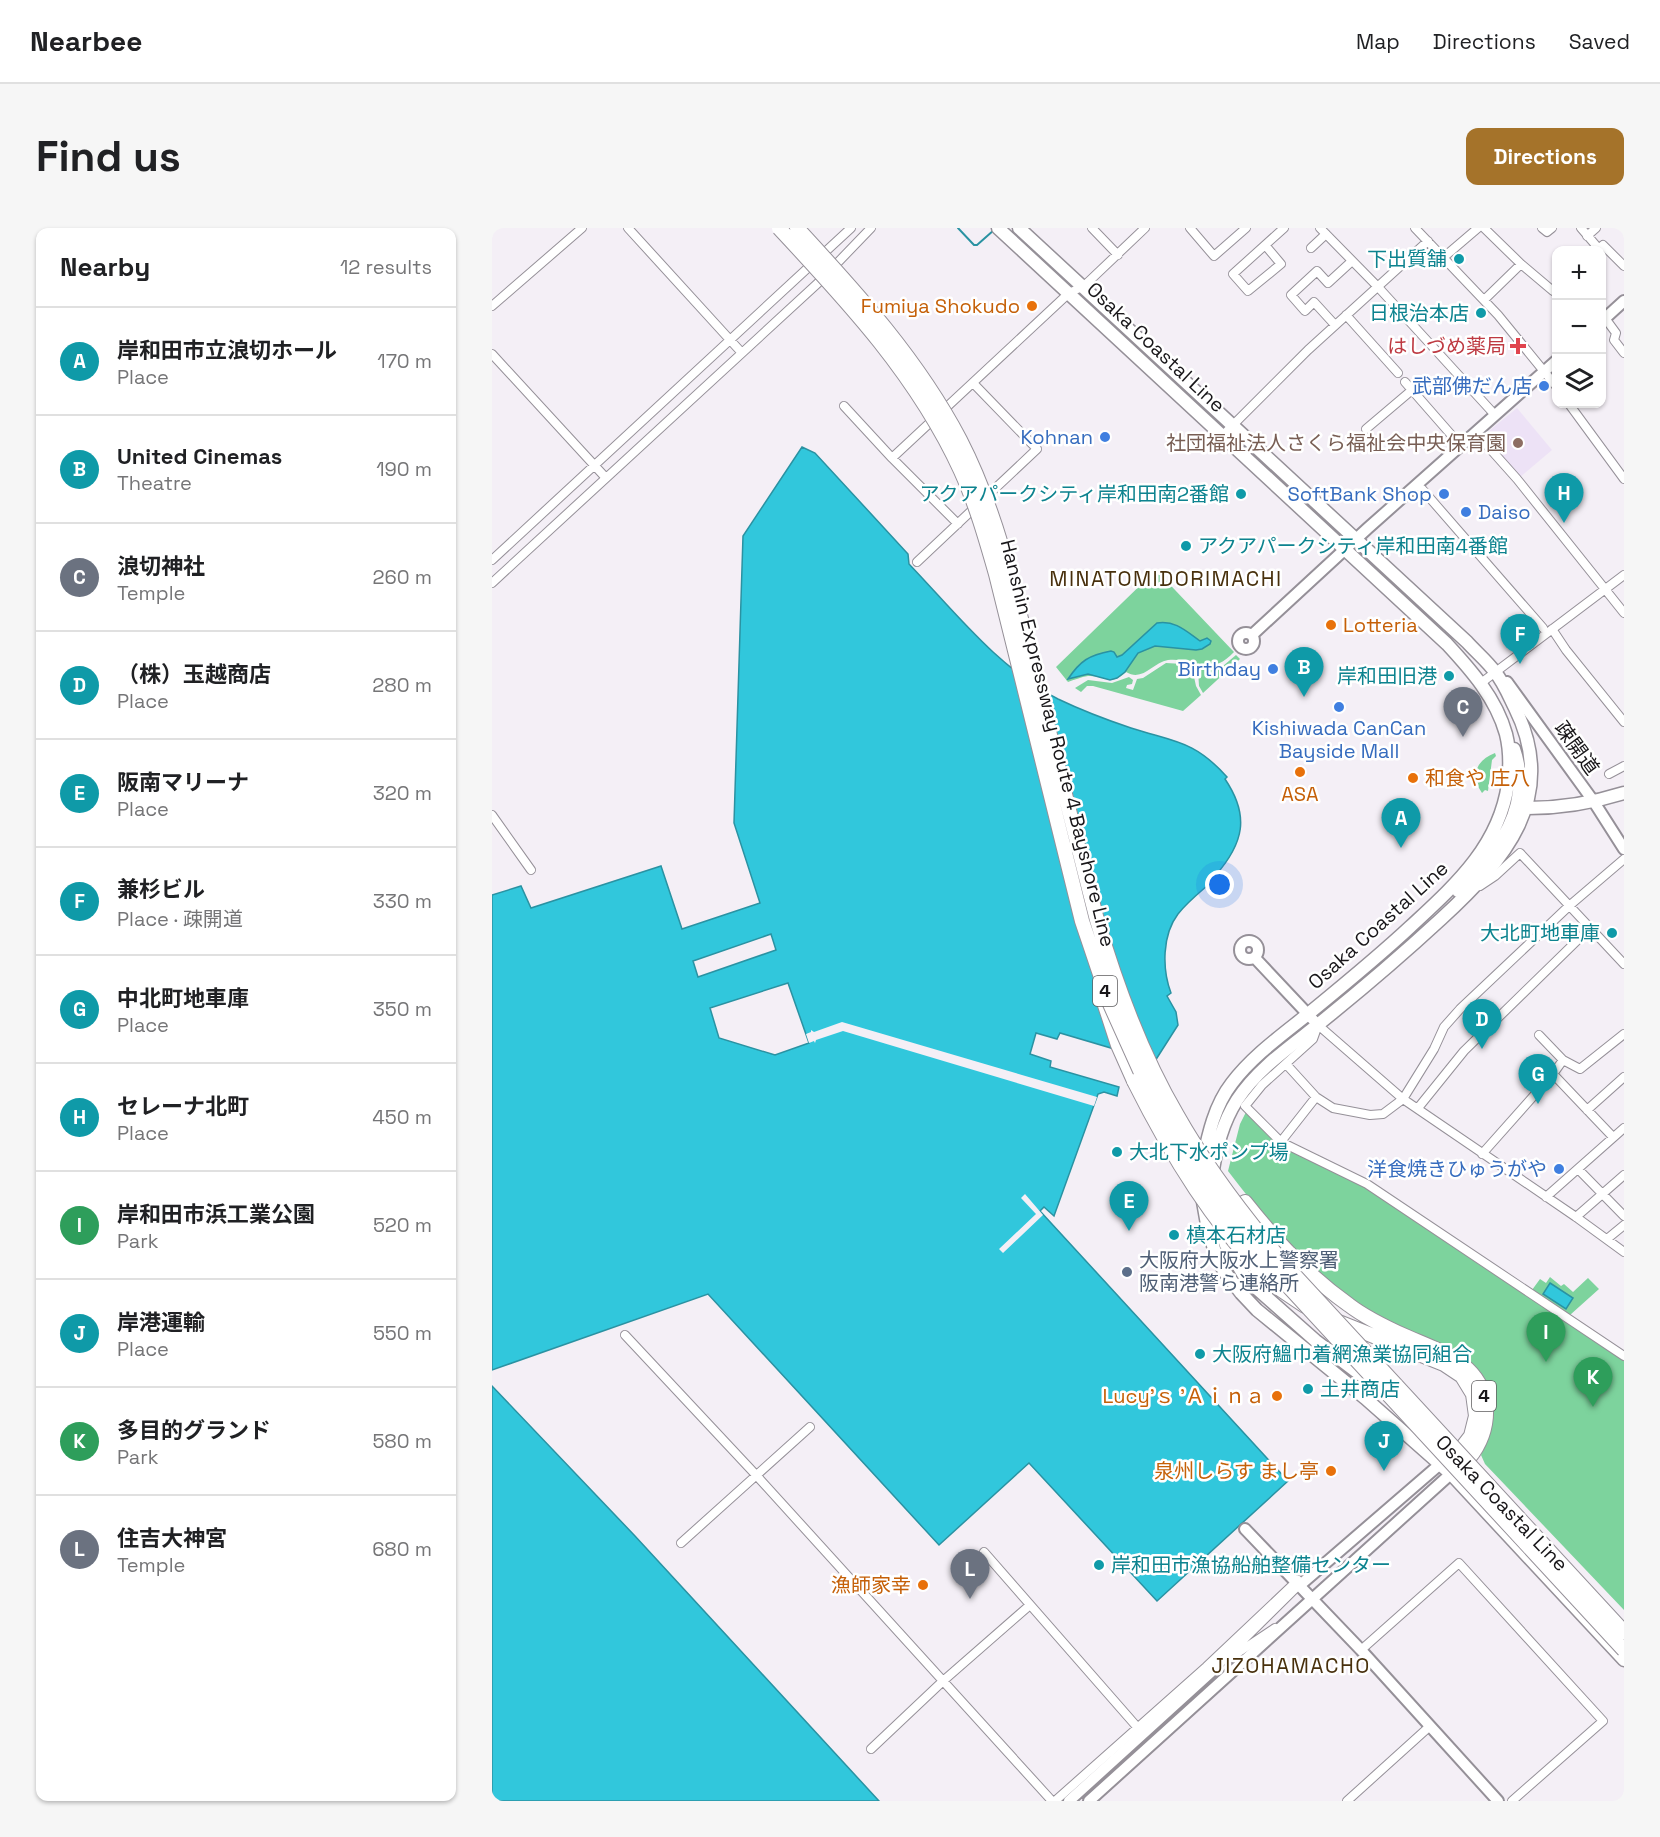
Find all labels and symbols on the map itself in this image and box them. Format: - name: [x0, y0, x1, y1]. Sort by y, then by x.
- place label: 下出質舗: [1367, 246, 1447, 272]
- marker: 下出質舗: [1452, 252, 1466, 266]
- street label: Osaka Coastal Line: [1081, 276, 1231, 418]
- place label: Fumiya Shokudo: [861, 293, 1020, 319]
- marker: Fumiya Shokudo: [1025, 299, 1039, 313]
- place label: 日根治本店: [1369, 300, 1469, 326]
- marker: 日根治本店: [1474, 306, 1488, 320]
- place label: はしづめ薬局: [1387, 333, 1506, 359]
- marker: はしづめ薬局: [1511, 339, 1525, 353]
- place label: 武部佛だん店: [1412, 373, 1532, 399]
- marker: 武部佛だん店: [1537, 379, 1551, 393]
- place label: Kohnan: [1021, 424, 1093, 450]
- marker: Kohnan: [1098, 430, 1112, 444]
- place label: 社団福祉法人さくら福祉会中央保育園: [1166, 430, 1506, 456]
- marker: 社団福祉法人さくら福祉会中央保育園: [1511, 436, 1525, 450]
- pin: H: [1544, 474, 1584, 523]
- place label: アクアパークシティ岸和田南2番館: [920, 481, 1229, 507]
- place label: SoftBank Shop: [1287, 481, 1432, 507]
- marker: アクアパークシティ岸和田南2番館: [1234, 487, 1248, 501]
- marker: SoftBank Shop: [1437, 487, 1451, 501]
- place label: Daiso: [1478, 499, 1531, 525]
- marker: Daiso: [1459, 505, 1473, 519]
- place label: アクアパークシティ岸和田南4番館: [1198, 533, 1508, 559]
- street label: Hanshin Expressway Route 4 Bayshore Line: [995, 537, 1121, 949]
- marker: アクアパークシティ岸和田南4番館: [1179, 539, 1193, 553]
- district label: MINATOMIDORIMACHI: [1049, 565, 1283, 592]
- place label: Lotteria: [1343, 612, 1418, 638]
- pin: F: [1500, 614, 1540, 664]
- marker: Lotteria: [1324, 618, 1338, 632]
- pin: B: [1284, 648, 1324, 697]
- place label: Birthday: [1178, 656, 1261, 682]
- marker: Birthday: [1266, 662, 1280, 676]
- place label: 岸和田旧港: [1337, 663, 1437, 689]
- marker: 岸和田旧港: [1442, 669, 1456, 683]
- pin: C: [1444, 688, 1482, 737]
- marker: Kishiwada CanCan Bayside Mall: [1332, 700, 1346, 714]
- place label: Kishiwada CanCan Bayside Mall: [1252, 715, 1426, 764]
- street label: 疎開道: [1549, 716, 1605, 780]
- marker: ASA: [1293, 765, 1307, 779]
- place label: 和食や 庄八: [1425, 765, 1530, 791]
- marker: 和食や 庄八: [1406, 771, 1420, 785]
- place label: ASA: [1281, 781, 1319, 807]
- pin: A: [1382, 798, 1420, 848]
- street label: Osaka Coastal Line: [1302, 855, 1454, 995]
- your location: [1205, 870, 1234, 899]
- place label: 大北町地車庫: [1480, 920, 1600, 946]
- marker: 大北町地車庫: [1605, 926, 1619, 940]
- road number: 4: [1093, 976, 1117, 1006]
- pin: D: [1462, 1000, 1502, 1049]
- pin: G: [1518, 1054, 1558, 1104]
- place label: 大北下水ポンプ場: [1129, 1139, 1288, 1165]
- marker: 大北下水ポンプ場: [1110, 1145, 1124, 1159]
- place label: 洋食焼きひゅうがや: [1367, 1156, 1547, 1182]
- marker: 洋食焼きひゅうがや: [1552, 1162, 1566, 1176]
- pin: E: [1110, 1182, 1148, 1231]
- place label: 槙本石材店: [1186, 1222, 1286, 1248]
- marker: 槙本石材店: [1167, 1228, 1181, 1242]
- place label: 大阪府大阪水上警察署 阪南港警ら連絡所: [1139, 1247, 1339, 1296]
- marker: 大阪府大阪水上警察署 阪南港警ら連絡所: [1120, 1265, 1134, 1279]
- pin: I: [1526, 1312, 1566, 1362]
- place label: 大阪府鰮巾着網漁業協同組合: [1212, 1341, 1472, 1367]
- marker: 大阪府鰮巾着網漁業協同組合: [1193, 1347, 1207, 1361]
- pin: K: [1574, 1358, 1612, 1407]
- place label: 土井商店: [1320, 1376, 1400, 1402]
- road number: 4: [1472, 1381, 1496, 1411]
- marker: 土井商店: [1301, 1382, 1315, 1396]
- place label: Lucy’ｓ ’Ａｉｎａ: [1103, 1383, 1265, 1409]
- marker: Lucy’ｓ ’Ａｉｎａ: [1270, 1389, 1284, 1403]
- pin: J: [1364, 1422, 1404, 1471]
- street label: Osaka Coastal Line: [1430, 1429, 1574, 1577]
- place label: 泉州しらす まし亭: [1154, 1458, 1319, 1484]
- marker: 泉州しらす まし亭: [1324, 1464, 1338, 1478]
- pin: L: [950, 1550, 990, 1599]
- place label: 岸和田市漁協船舶整備センター: [1111, 1552, 1391, 1578]
- marker: 岸和田市漁協船舶整備センター: [1092, 1558, 1106, 1572]
- place label: 漁師家幸: [831, 1572, 911, 1598]
- marker: 漁師家幸: [916, 1578, 930, 1592]
- district label: JIZOHAMACHO: [1211, 1652, 1371, 1679]

